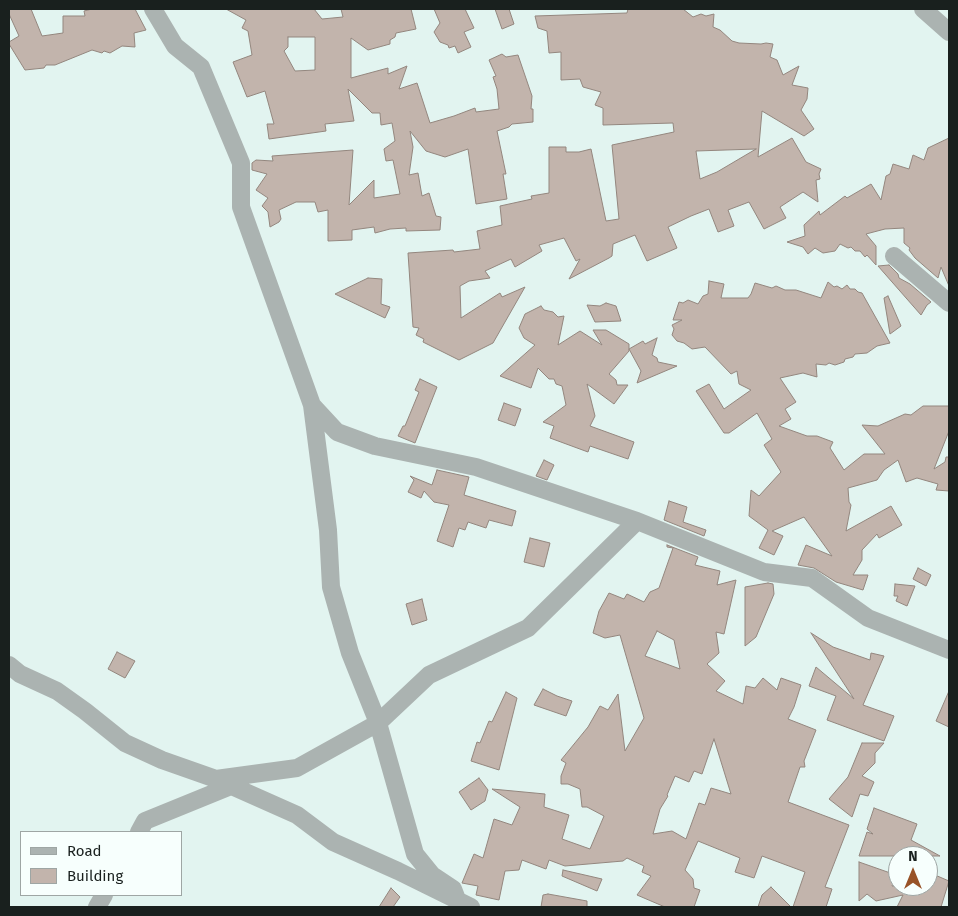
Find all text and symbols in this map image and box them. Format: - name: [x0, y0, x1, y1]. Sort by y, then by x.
- legend: [20, 831, 182, 896]
- text: Road: [67, 842, 102, 860]
- north arrow: [888, 846, 938, 896]
- text: N: [908, 848, 918, 865]
- text: Building: [67, 867, 123, 885]

